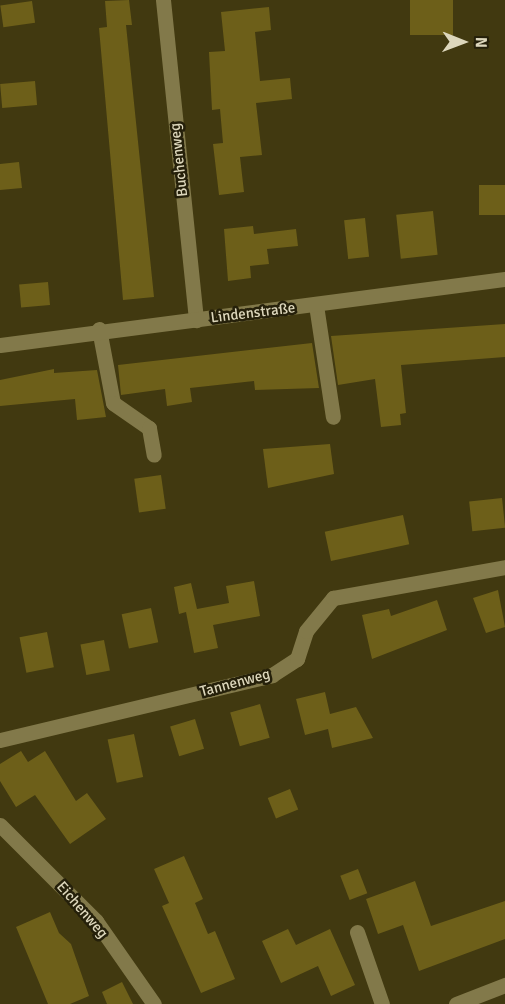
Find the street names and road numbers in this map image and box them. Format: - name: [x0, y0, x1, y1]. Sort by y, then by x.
- street label: Buchenweg: [166, 122, 192, 198]
- street label: Lindenstraße: [210, 299, 296, 327]
- street label: Tannenweg: [198, 665, 272, 701]
- street label: Eichenweg: [52, 878, 112, 942]

